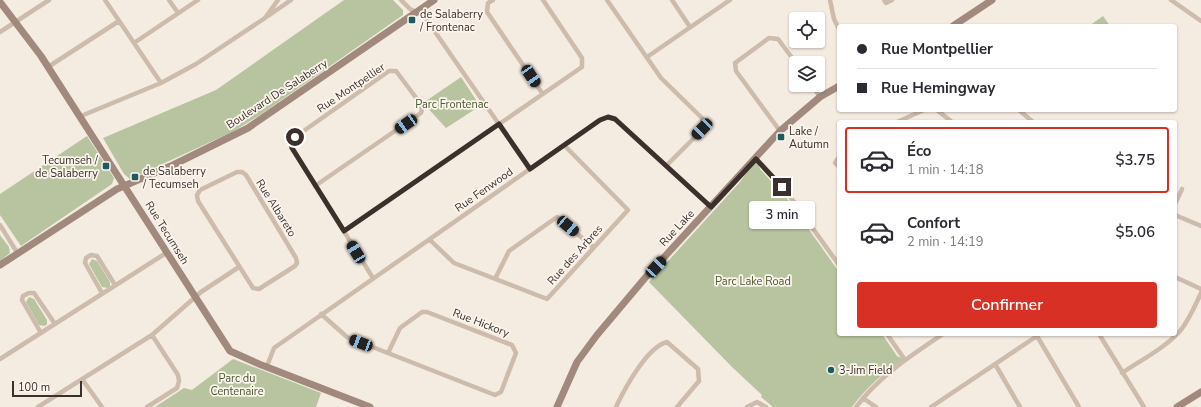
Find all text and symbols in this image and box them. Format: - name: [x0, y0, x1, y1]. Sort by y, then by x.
- place label: de Salaberry / Frontenac: [419, 7, 483, 35]
- map controls: [789, 12, 825, 92]
- button: locate: [789, 12, 825, 48]
- marker: de Salaberry / Frontenac: [407, 15, 417, 25]
- text: Rue Montpellier: [881, 39, 993, 59]
- street label: Boulevard De Salaberry: [223, 55, 331, 132]
- button: layers: [789, 56, 825, 92]
- street label: Rue Montpellier: [314, 60, 388, 116]
- car: [519, 63, 543, 89]
- text: Rue Hemingway: [881, 78, 995, 98]
- park label: Parc Frontenac: [415, 97, 489, 112]
- car: [393, 112, 419, 136]
- car: [689, 116, 715, 142]
- place label: Lake / Autumn: [789, 124, 829, 152]
- route start: [286, 128, 304, 146]
- marker: Lake / Autumn: [776, 132, 786, 142]
- text: Éco: [907, 141, 931, 161]
- icon: car: [859, 142, 895, 178]
- text: $3.75: [1115, 150, 1155, 170]
- place label: Tecumseh / de Salaberry: [35, 153, 99, 181]
- marker: Tecumseh / de Salaberry: [101, 161, 111, 171]
- text: 1 min · 14:18: [907, 161, 983, 179]
- place label: de Salaberry / Tecumseh: [142, 164, 206, 192]
- street label: Rue Fenwood: [452, 164, 516, 216]
- marker: de Salaberry / Tecumseh: [130, 172, 140, 182]
- street label: Rue Albareto: [252, 176, 300, 240]
- route end: [773, 178, 791, 196]
- street label: Rue Tecumseh: [142, 199, 192, 267]
- callout: 3 min: [749, 201, 815, 229]
- street label: Rue Lake: [656, 206, 698, 250]
- text: 3 min: [765, 206, 799, 224]
- text: Confort: [907, 213, 960, 233]
- car: [555, 214, 581, 238]
- icon: car: [859, 214, 895, 250]
- street label: Rue des Arbres: [544, 222, 606, 288]
- text: $5.06: [1115, 222, 1155, 242]
- text: 2 min · 14:19: [907, 233, 983, 251]
- car: [345, 239, 367, 265]
- car: [643, 254, 669, 280]
- park label: Parc Lake Road: [715, 274, 791, 289]
- button: Confirmer: [857, 282, 1157, 328]
- street label: Rue Hickory: [450, 305, 512, 341]
- car: [348, 333, 374, 353]
- place label: 3-Jim Field: [839, 363, 892, 378]
- marker: 3-Jim Field: [826, 365, 836, 375]
- park label: Parc du Centenaire: [210, 371, 264, 399]
- scale bar: [12, 379, 82, 398]
- text: 100 m: [18, 380, 50, 395]

